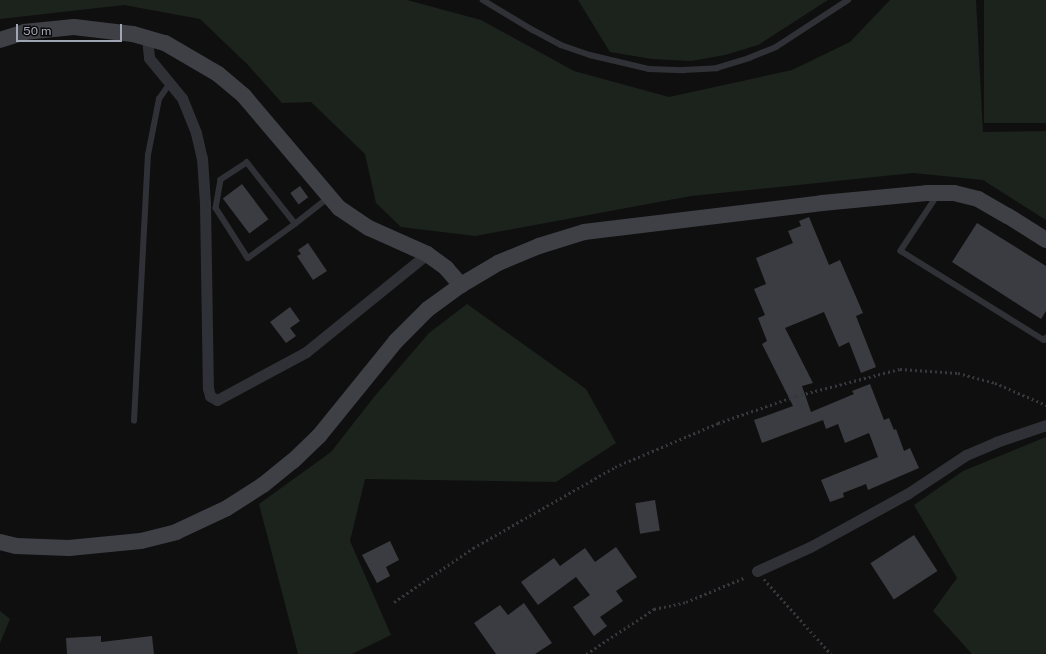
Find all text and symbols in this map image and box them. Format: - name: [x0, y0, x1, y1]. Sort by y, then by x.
- scale bar: [18, 16, 124, 42]
- text: 50 m: [23, 24, 51, 38]

